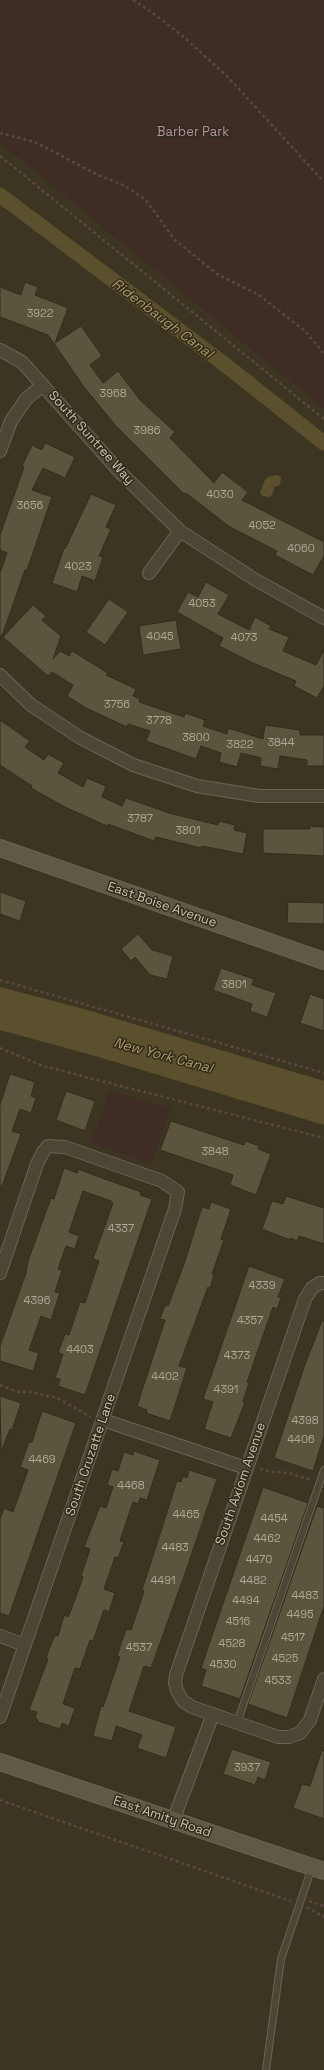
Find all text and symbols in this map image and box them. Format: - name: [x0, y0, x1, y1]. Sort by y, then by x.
- park label: Barber Park: [157, 124, 229, 140]
- water label: Ridenbaugh Canal: [108, 276, 216, 362]
- house number: 3922: [27, 307, 53, 321]
- house number: 3968: [100, 387, 126, 401]
- street label: South Suntree Way: [45, 388, 137, 488]
- house number: 3986: [134, 424, 160, 438]
- house number: 4030: [206, 488, 234, 502]
- house number: 3656: [17, 499, 43, 513]
- house number: 4052: [248, 519, 276, 533]
- house number: 4060: [287, 542, 315, 556]
- house number: 4023: [64, 560, 92, 574]
- house number: 4053: [188, 597, 216, 611]
- house number: 4045: [146, 630, 174, 644]
- house number: 4073: [231, 631, 257, 645]
- house number: 3756: [104, 698, 130, 712]
- house number: 3778: [146, 714, 172, 728]
- house number: 3800: [182, 731, 210, 745]
- house number: 3844: [267, 736, 295, 750]
- house number: 3822: [227, 738, 253, 752]
- house number: 3787: [127, 812, 153, 826]
- house number: 3801: [175, 824, 201, 838]
- street label: East Boise Avenue: [105, 879, 219, 931]
- house number: 3801: [221, 978, 247, 992]
- water label: New York Canal: [112, 1035, 214, 1077]
- house number: 3848: [201, 1145, 229, 1159]
- house number: 4337: [108, 1222, 134, 1236]
- house number: 4339: [249, 1279, 275, 1293]
- house number: 4396: [24, 1294, 50, 1308]
- house number: 4357: [237, 1314, 263, 1328]
- house number: 4403: [66, 1343, 94, 1357]
- house number: 4373: [224, 1349, 250, 1363]
- house number: 4402: [151, 1370, 179, 1384]
- house number: 4391: [214, 1383, 238, 1397]
- street label: South Cruzatte Lane: [63, 1392, 119, 1518]
- house number: 4398: [291, 1414, 319, 1428]
- street label: South Axiom Avenue: [213, 1421, 269, 1547]
- house number: 4406: [287, 1433, 315, 1447]
- house number: 4469: [28, 1453, 56, 1467]
- house number: 4468: [117, 1479, 145, 1493]
- house number: 4465: [172, 1508, 200, 1522]
- house number: 4454: [260, 1512, 288, 1526]
- house number: 4462: [253, 1532, 281, 1546]
- house number: 4483: [161, 1541, 189, 1555]
- house number: 4470: [246, 1553, 272, 1567]
- house number: 4491: [150, 1574, 176, 1588]
- house number: 4482: [239, 1574, 267, 1588]
- house number: 4483: [291, 1589, 319, 1603]
- house number: 4494: [232, 1594, 260, 1608]
- house number: 4495: [286, 1608, 314, 1622]
- house number: 4516: [226, 1615, 250, 1629]
- house number: 4517: [281, 1631, 305, 1645]
- house number: 4528: [219, 1637, 245, 1651]
- house number: 4537: [126, 1641, 152, 1655]
- house number: 4525: [272, 1652, 298, 1666]
- house number: 4530: [209, 1658, 237, 1672]
- house number: 4533: [265, 1674, 291, 1688]
- house number: 3937: [234, 1761, 260, 1775]
- street label: East Amity Road: [111, 1793, 213, 1841]

